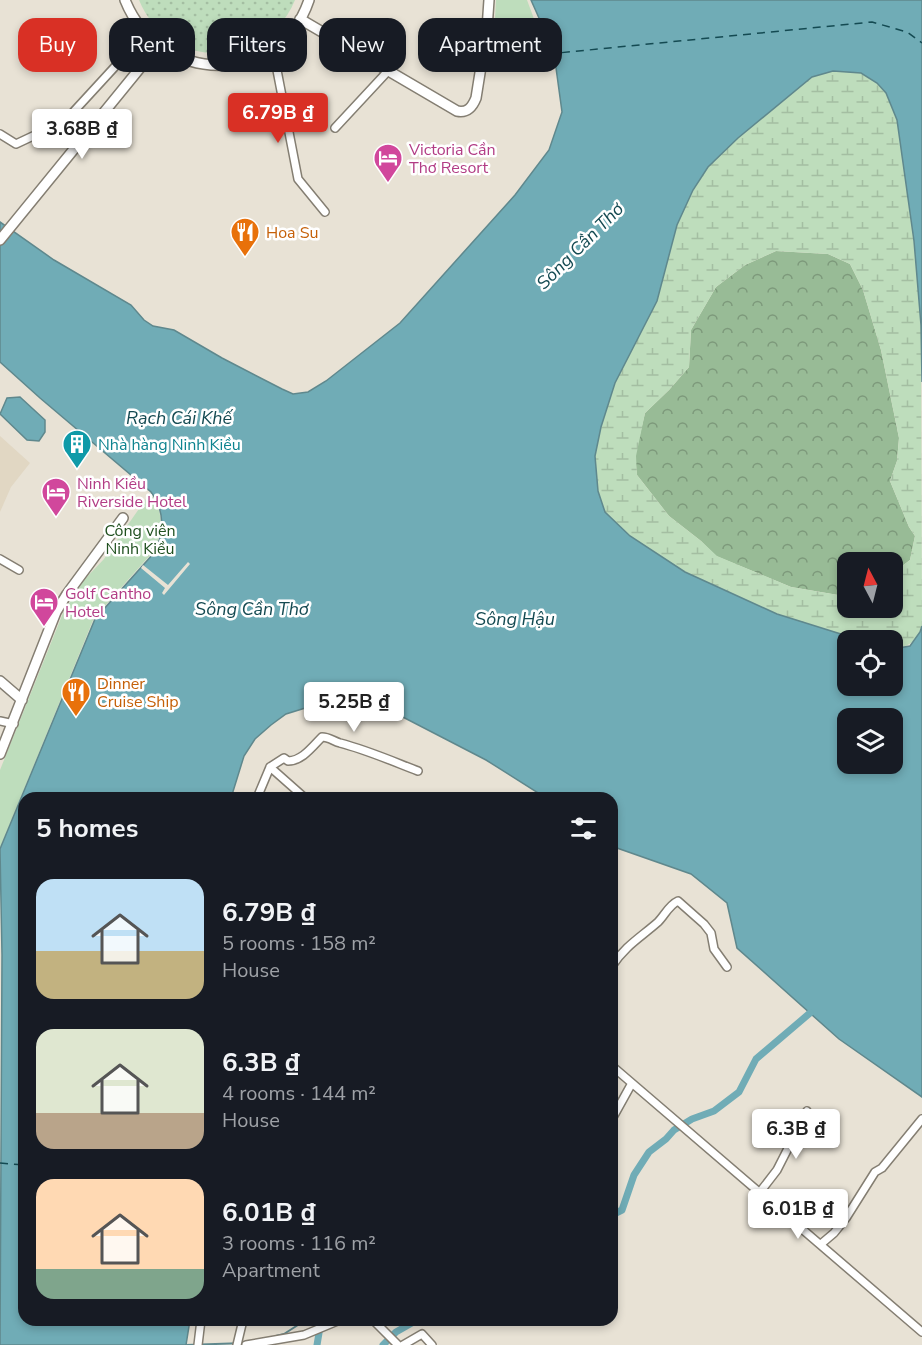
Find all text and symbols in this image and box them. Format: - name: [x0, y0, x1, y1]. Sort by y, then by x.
- chip: Buy: [18, 18, 97, 72]
- chip: Rent: [109, 18, 195, 72]
- chip: Filters: [207, 18, 307, 72]
- chip: New: [319, 18, 406, 72]
- chip: Apartment: [418, 18, 562, 72]
- pin: 6.79B ₫: [223, 93, 333, 144]
- text: 6.79B ₫: [242, 99, 314, 126]
- pin: 3.68B ₫: [27, 109, 137, 160]
- text: 3.68B ₫: [46, 115, 118, 142]
- place label: Victoria Cần Thơ Resort: [408, 139, 496, 179]
- hotel icon: Victoria Cần Thơ Resort: [372, 142, 404, 184]
- water label: Sông Cần Thơ: [531, 197, 629, 295]
- restaurant icon: Hoa Su: [229, 216, 261, 258]
- place label: Hoa Su: [266, 222, 318, 244]
- water label: Rạch Cái Khế: [126, 406, 233, 430]
- building icon: Nhà hàng Ninh Kiều: [61, 428, 93, 470]
- place label: Nhà hàng Ninh Kiều: [98, 434, 241, 456]
- place label: Ninh Kiều Riverside Hotel: [77, 473, 187, 513]
- hotel icon: Ninh Kiều Riverside Hotel: [40, 476, 72, 518]
- park label: Công viên Ninh Kiều: [104, 520, 176, 560]
- north arrow: [837, 552, 903, 618]
- map controls: [837, 552, 903, 774]
- place label: Golf Cantho Hotel: [65, 583, 151, 623]
- hotel icon: Golf Cantho Hotel: [28, 586, 60, 628]
- water label: Sông Cần Thơ: [195, 597, 310, 621]
- water label: Sông Hậu: [475, 607, 555, 631]
- button: locate: [837, 630, 903, 696]
- place label: Dinner Cruise Ship: [97, 673, 178, 713]
- restaurant icon: Dinner Cruise Ship: [60, 676, 92, 718]
- pin: 5.25B ₫: [299, 682, 409, 733]
- text: 5.25B ₫: [318, 688, 390, 715]
- button: layers: [837, 708, 903, 774]
- text: 5 homes: [36, 811, 138, 846]
- icon: filters: [567, 812, 600, 845]
- text: 6.79B ₫: [222, 895, 316, 930]
- icon: home: [84, 903, 156, 975]
- text: 5 rooms · 158 m²: [222, 930, 376, 957]
- text: House: [222, 957, 280, 984]
- text: 6.3B ₫: [222, 1045, 300, 1080]
- icon: home: [84, 1053, 156, 1125]
- text: 4 rooms · 144 m²: [222, 1080, 376, 1107]
- text: House: [222, 1107, 280, 1134]
- pin: 6.3B ₫: [747, 1109, 845, 1160]
- text: 6.3B ₫: [766, 1115, 826, 1142]
- pin: 6.01B ₫: [743, 1189, 853, 1240]
- text: 6.01B ₫: [222, 1195, 316, 1230]
- text: 6.01B ₫: [762, 1195, 834, 1222]
- icon: home: [84, 1203, 156, 1275]
- text: 3 rooms · 116 m²: [222, 1230, 376, 1257]
- text: Apartment: [222, 1257, 320, 1284]

